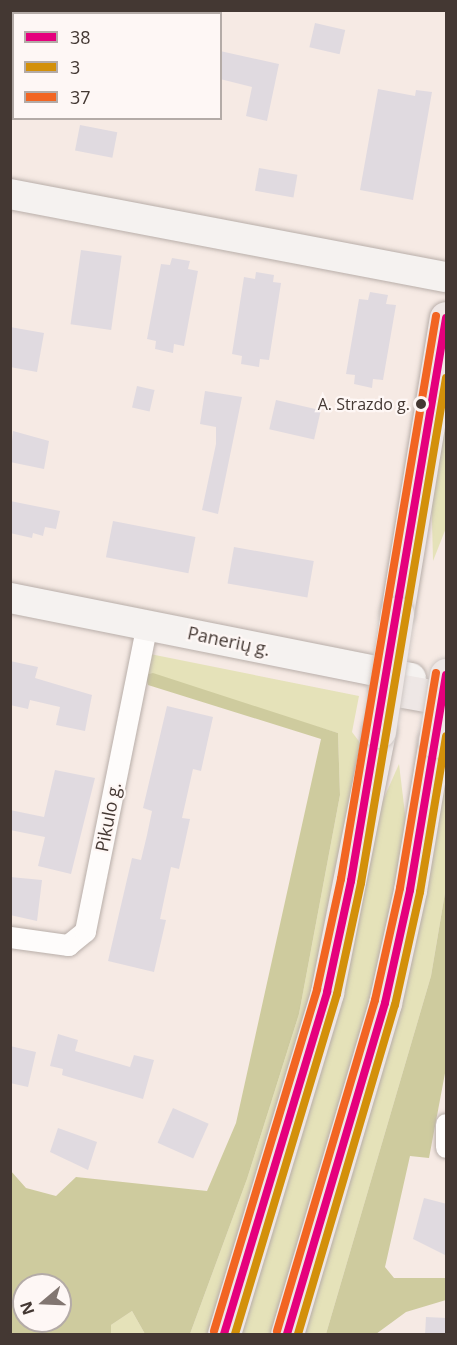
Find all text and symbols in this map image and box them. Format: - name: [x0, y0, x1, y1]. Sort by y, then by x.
- legend: [12, 12, 222, 120]
- text: 38: [70, 25, 91, 49]
- text: 3: [70, 55, 80, 79]
- text: 37: [70, 85, 91, 109]
- place label: A. Strazdo g.: [318, 394, 410, 414]
- marker: A. Strazdo g.: [415, 398, 427, 410]
- street label: Panerių g.: [186, 622, 272, 660]
- street label: Pikulo g.: [91, 780, 125, 854]
- north arrow: [12, 1273, 72, 1333]
- text: N: [14, 1298, 39, 1318]

